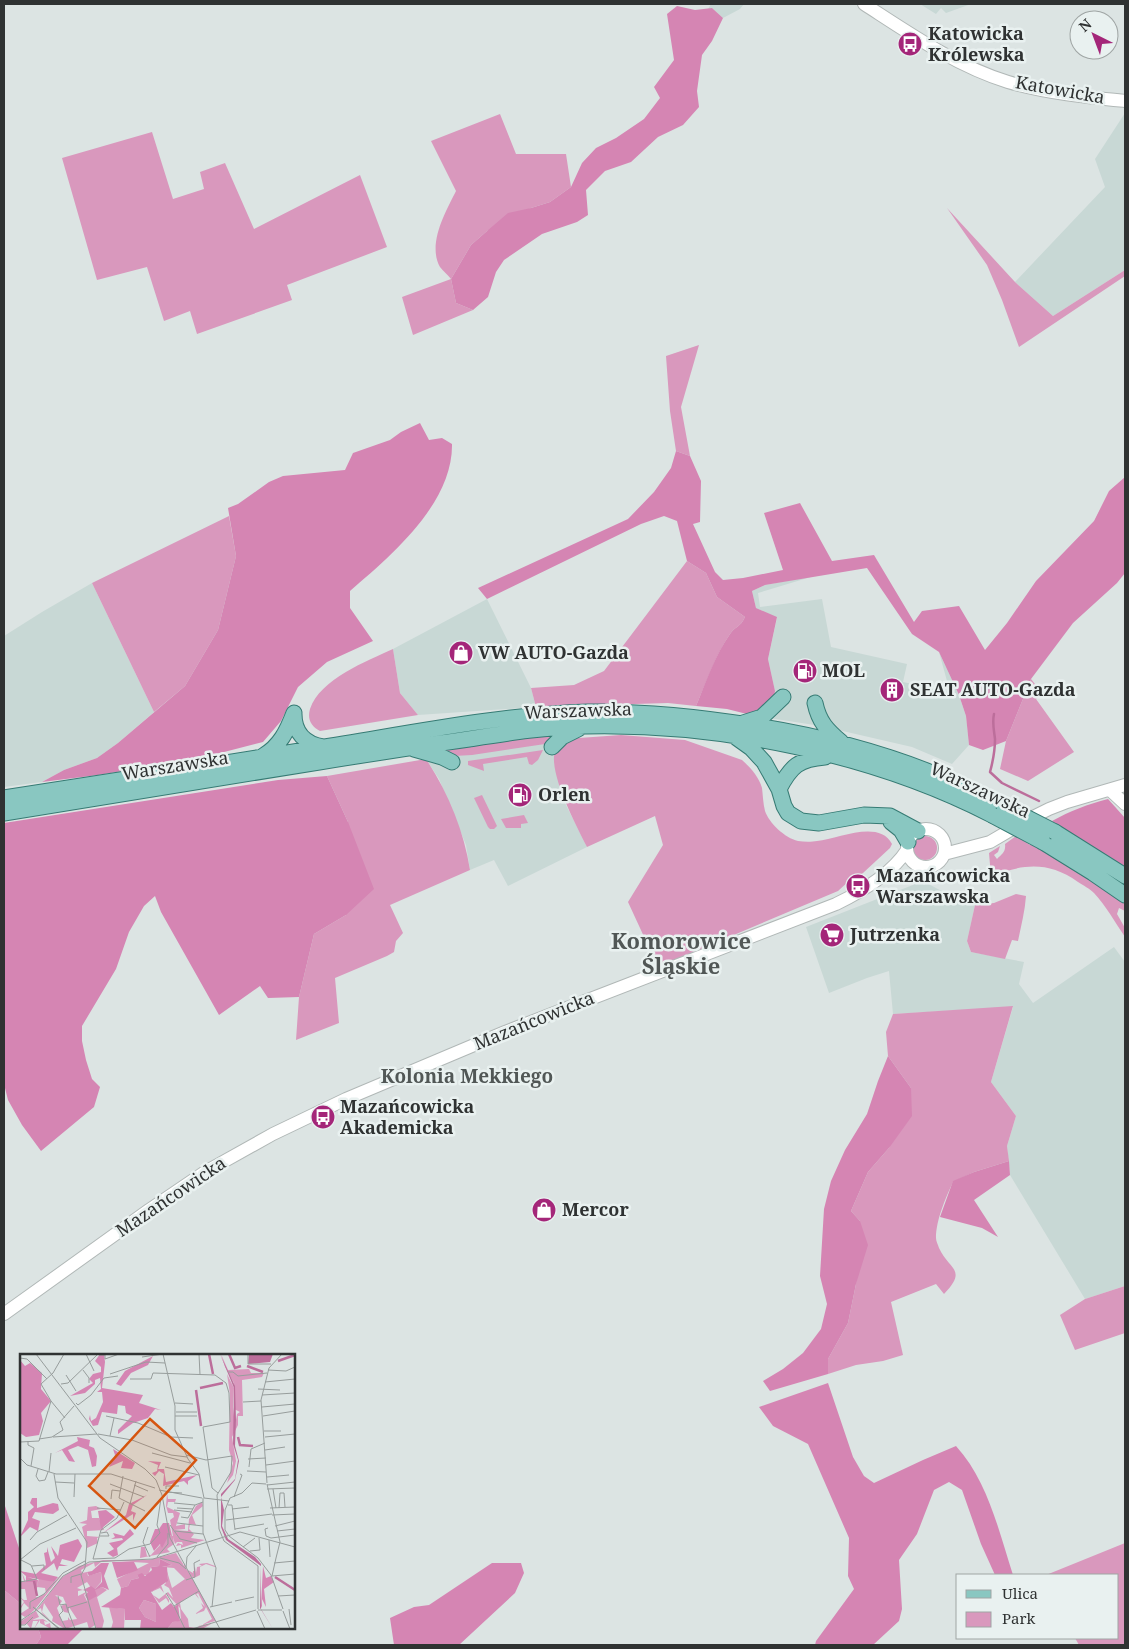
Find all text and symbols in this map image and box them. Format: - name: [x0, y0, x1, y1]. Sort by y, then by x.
- north arrow: [1069, 10, 1119, 60]
- text: N: [1075, 14, 1095, 36]
- place label: Katowicka Królewska: [928, 21, 1025, 66]
- bus stop icon: Katowicka Królewska: [897, 31, 923, 57]
- street label: Katowicka: [1014, 69, 1107, 109]
- shop icon: VW AUTO-Gazda: [448, 640, 474, 666]
- place label: VW AUTO-Gazda: [478, 640, 629, 664]
- fuel station icon: MOL: [792, 658, 818, 684]
- place label: MOL: [822, 658, 865, 682]
- building icon: SEAT AUTO-Gazda: [879, 677, 905, 703]
- place label: SEAT AUTO-Gazda: [910, 677, 1076, 701]
- street label: Warszawska: [524, 696, 632, 724]
- street label: Warszawska: [120, 745, 230, 785]
- street label: Warszawska: [926, 755, 1034, 823]
- fuel station icon: Orlen: [507, 782, 533, 808]
- place label: Orlen: [538, 782, 590, 806]
- place label: Mazańcowicka Warszawska: [876, 863, 1010, 908]
- bus stop icon: Mazańcowicka Warszawska: [845, 873, 871, 899]
- supermarket icon: Jutrzenka: [819, 922, 845, 948]
- place label: Jutrzenka: [849, 922, 940, 946]
- district label: Komorowice Śląskie: [611, 925, 751, 980]
- street label: Mazańcowicka: [470, 985, 597, 1055]
- district label: Kolonia Mekkiego: [381, 1063, 553, 1089]
- place label: Mazańcowicka Akademicka: [340, 1094, 474, 1139]
- bus stop icon: Mazańcowicka Akademicka: [310, 1104, 336, 1130]
- street label: Mazańcowicka: [111, 1150, 230, 1242]
- shop icon: Mercor: [531, 1197, 557, 1223]
- place label: Mercor: [562, 1197, 629, 1221]
- inset map: [20, 1354, 295, 1629]
- legend: [956, 1574, 1119, 1639]
- text: Ulica: [1002, 1583, 1038, 1603]
- text: Park: [1002, 1608, 1036, 1628]

